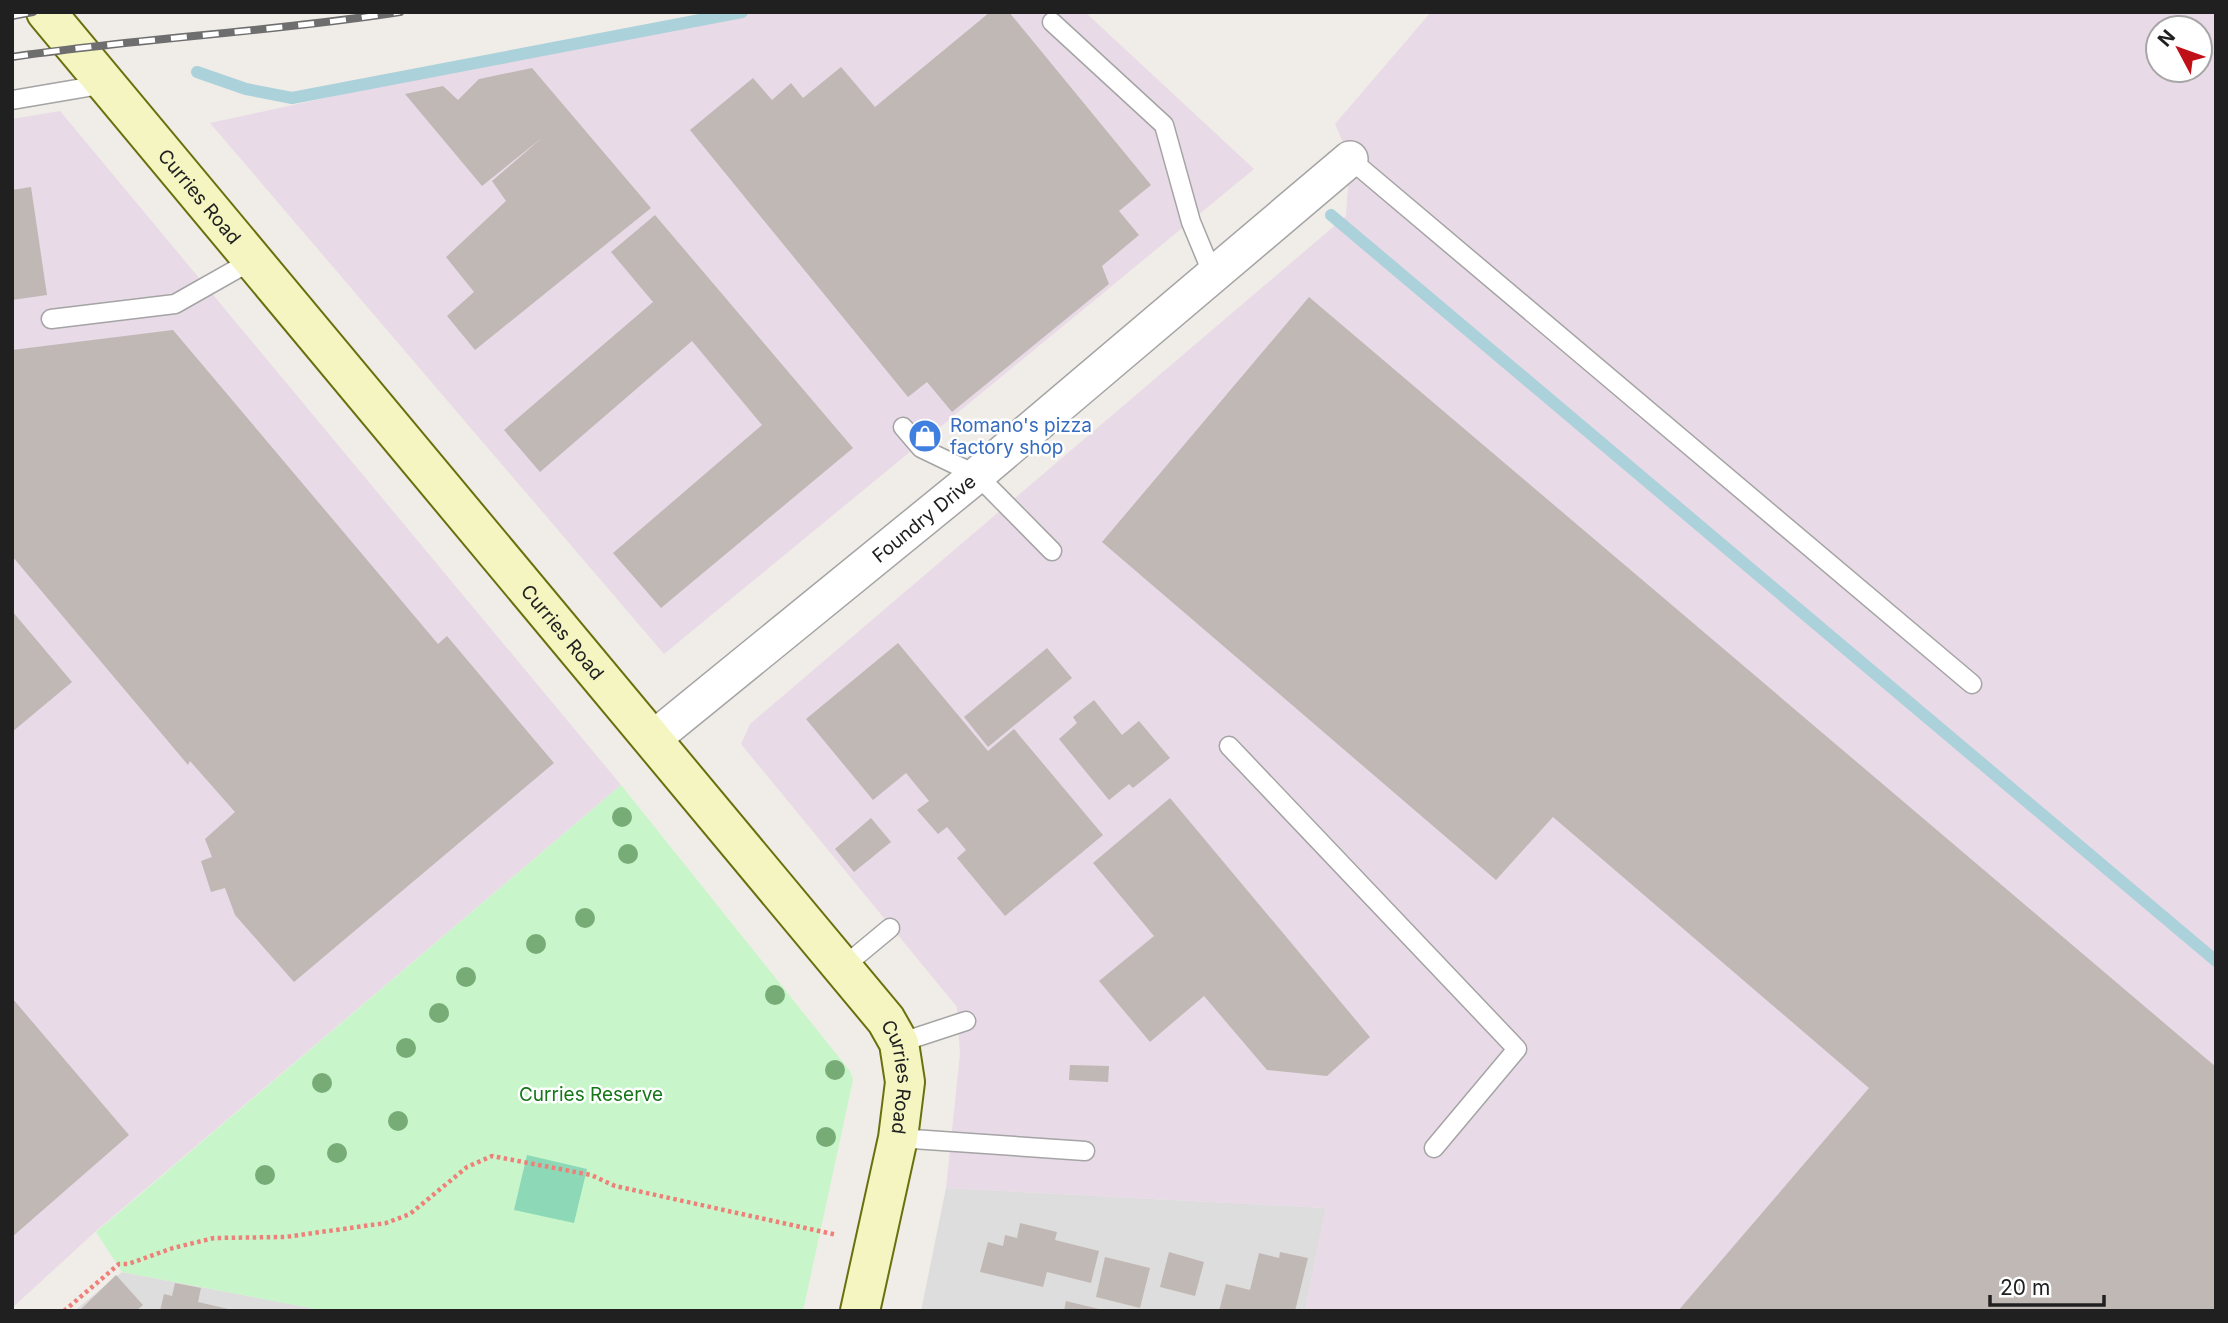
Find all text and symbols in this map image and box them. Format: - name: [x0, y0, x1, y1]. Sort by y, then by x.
- north arrow: [2144, 14, 2214, 84]
- text: N: [2153, 25, 2180, 51]
- street label: Curries Road: [153, 144, 246, 249]
- place label: Romano's pizza factory shop: [950, 414, 1092, 459]
- shop icon: Romano's pizza factory shop: [906, 417, 944, 455]
- street label: Foundry Drive: [868, 470, 981, 568]
- street label: Curries Road: [516, 580, 609, 685]
- street label: Curries Road: [876, 1016, 916, 1135]
- park label: Curries Reserve: [519, 1083, 663, 1106]
- scale bar: [1990, 1264, 2104, 1308]
- text: 20 m: [2000, 1275, 2050, 1300]

